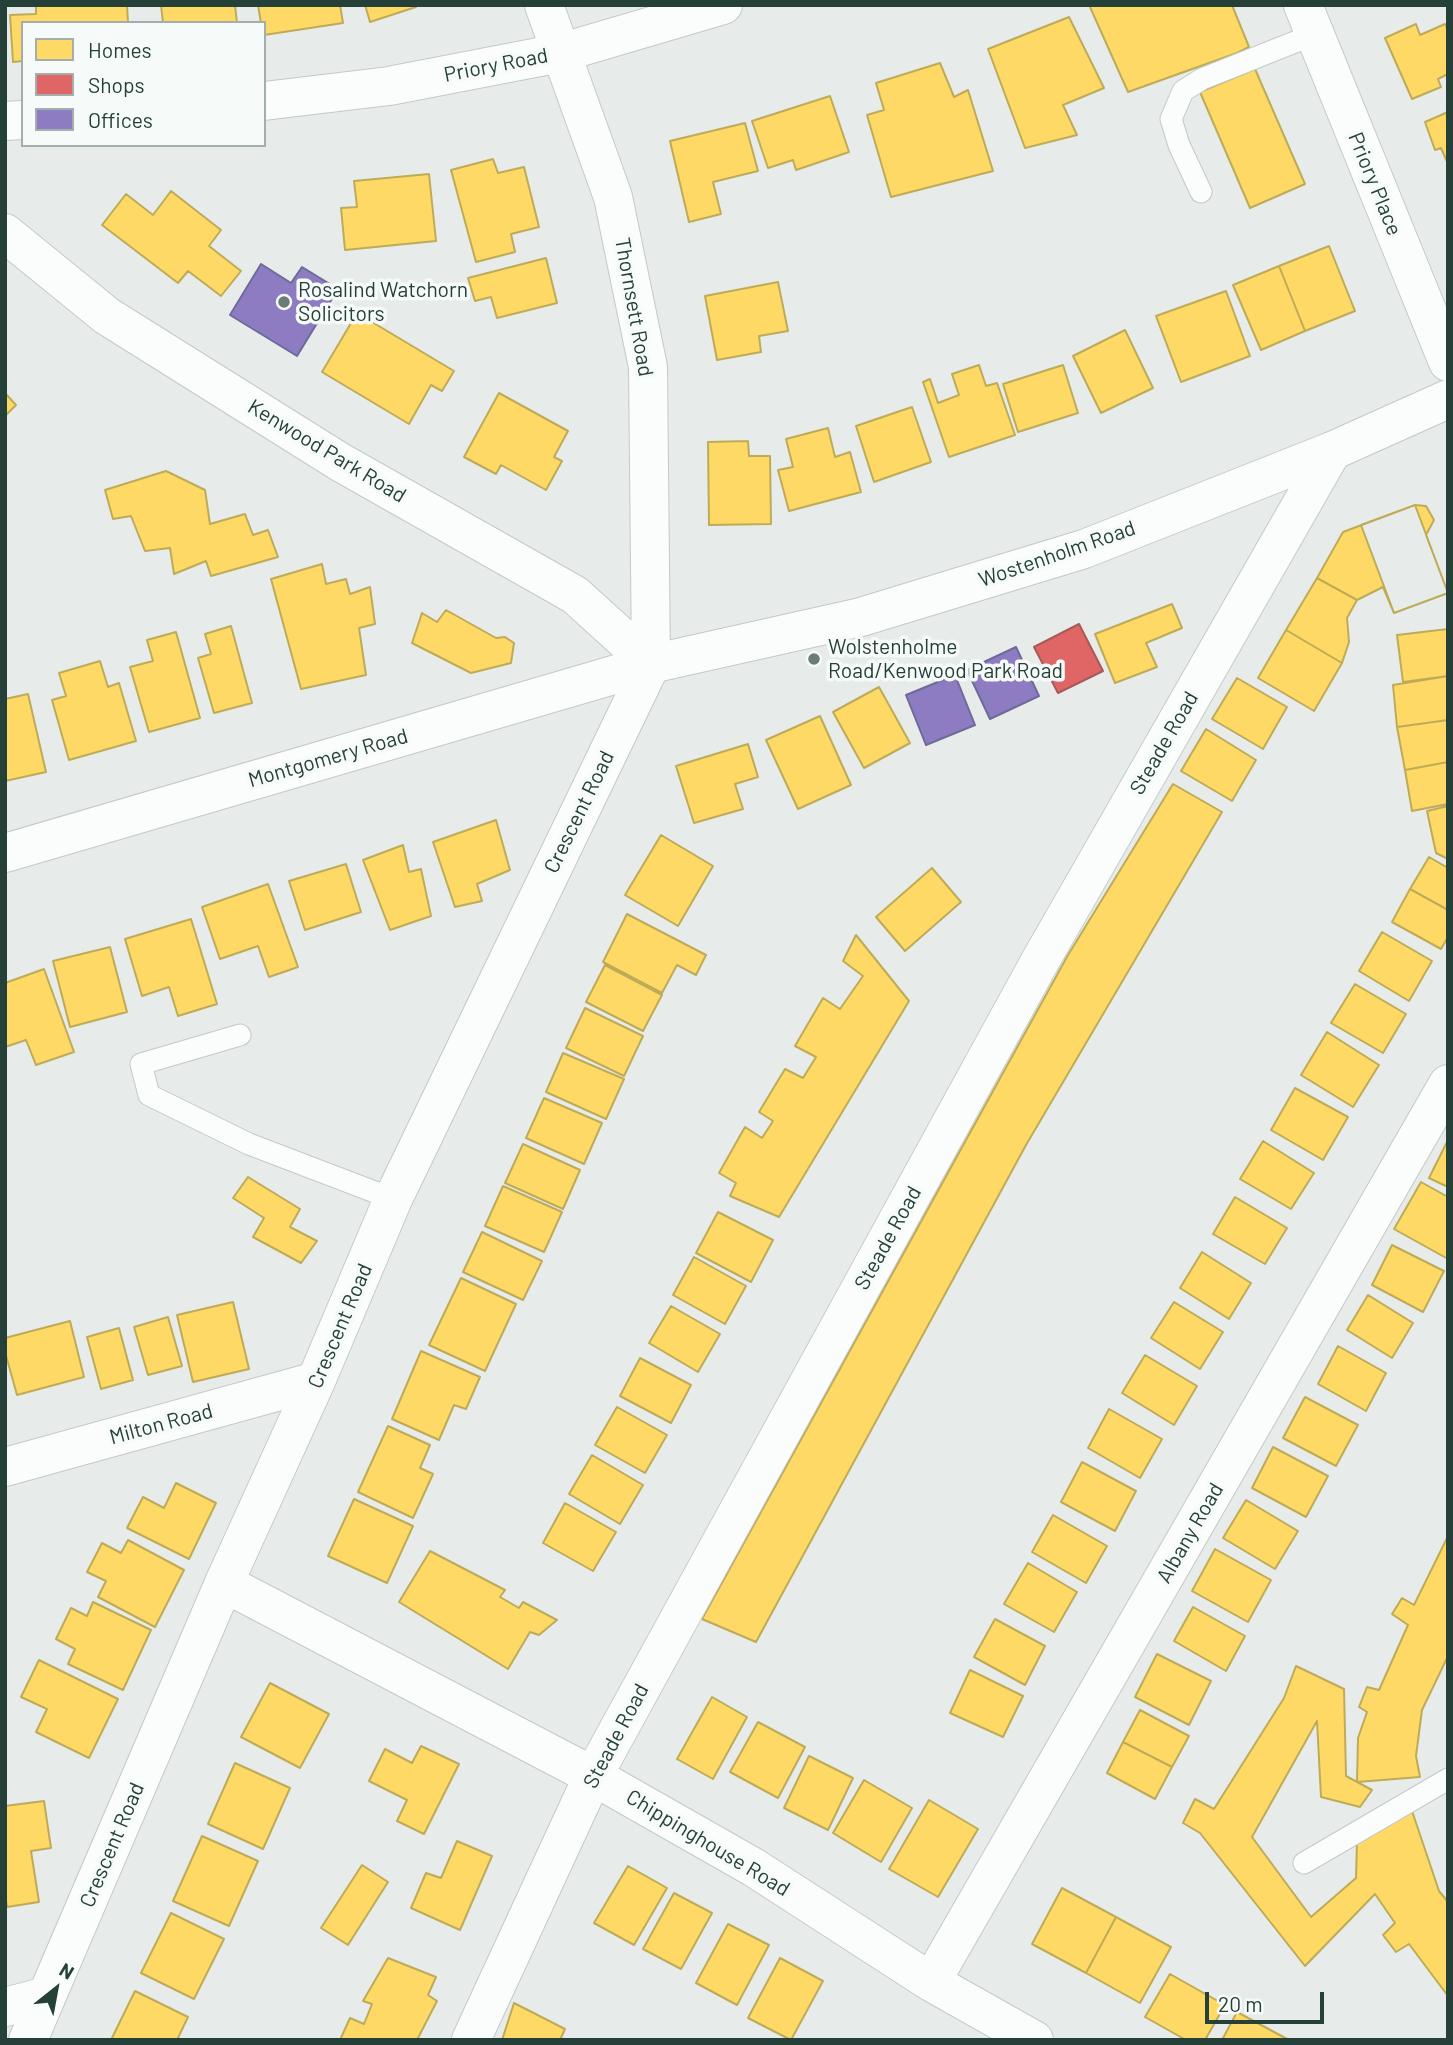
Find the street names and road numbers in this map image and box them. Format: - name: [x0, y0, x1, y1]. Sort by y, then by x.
- street label: Priory Road: [442, 43, 550, 87]
- street label: Priory Place: [1343, 129, 1407, 239]
- street label: Thornsett Road: [609, 236, 659, 378]
- street label: Kenwood Park Road: [243, 394, 411, 508]
- street label: Wostenholm Road: [975, 515, 1139, 593]
- street label: Steade Road: [1124, 687, 1204, 799]
- street label: Montgomery Road: [245, 723, 411, 793]
- street label: Crescent Road: [539, 747, 619, 877]
- street label: Steade Road: [849, 1182, 927, 1294]
- street label: Crescent Road: [302, 1260, 378, 1392]
- street label: Milton Road: [107, 1398, 215, 1450]
- street label: Albany Road: [1151, 1479, 1229, 1587]
- street label: Steade Road: [578, 1679, 654, 1793]
- street label: Crescent Road: [74, 1779, 150, 1911]
- street label: Chippinghouse Road: [622, 1784, 794, 1902]

